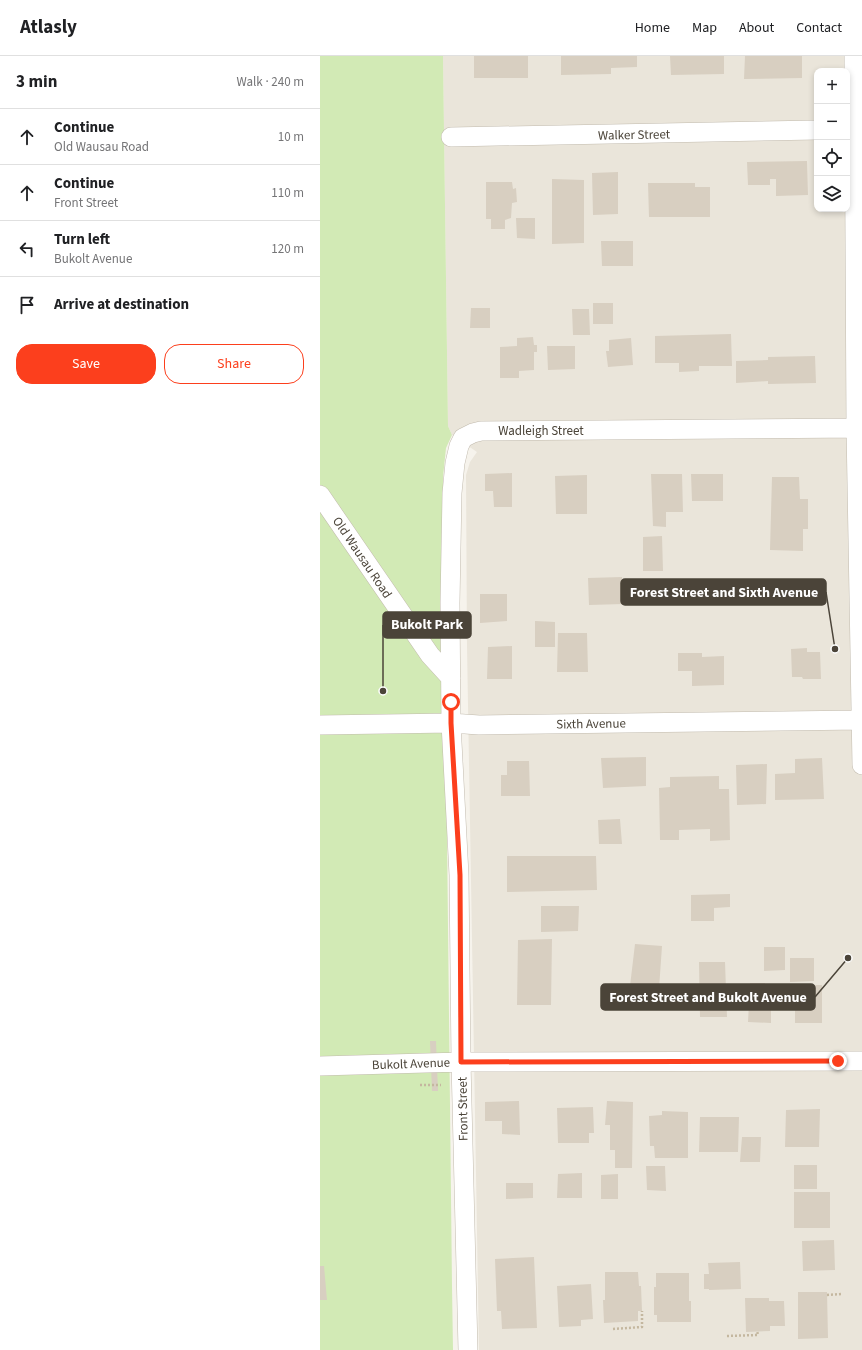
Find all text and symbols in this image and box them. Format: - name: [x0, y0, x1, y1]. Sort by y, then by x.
- text: Atlasly: [20, 14, 77, 41]
- text: Home: [635, 18, 670, 38]
- text: Map: [692, 18, 717, 38]
- text: About: [739, 18, 774, 38]
- text: Contact: [796, 18, 842, 38]
- map controls: [814, 68, 850, 212]
- button: +: [814, 68, 850, 104]
- text: 3 min: [16, 70, 57, 94]
- text: Walk · 240 m: [236, 73, 304, 91]
- button: −: [814, 104, 850, 140]
- text: Continue: [54, 117, 114, 138]
- street label: Walker Street: [598, 125, 671, 145]
- icon: ahead: [16, 126, 38, 148]
- text: 10 m: [278, 128, 304, 146]
- text: Old Wausau Road: [54, 138, 149, 156]
- button: locate: [814, 140, 850, 176]
- text: Continue: [54, 173, 114, 194]
- button: layers: [814, 176, 850, 212]
- icon: ahead: [16, 182, 38, 204]
- text: 110 m: [271, 184, 304, 202]
- text: Front Street: [54, 194, 118, 212]
- text: Turn left: [54, 229, 110, 250]
- icon: left: [16, 238, 38, 260]
- text: 120 m: [271, 240, 304, 258]
- text: Bukolt Avenue: [54, 250, 132, 268]
- icon: arrive: [16, 294, 38, 316]
- text: Arrive at destination: [54, 294, 189, 315]
- button: Save: [16, 344, 156, 384]
- button: Share: [164, 344, 304, 384]
- street label: Wadleigh Street: [498, 422, 584, 440]
- street label: Old Wausau Road: [328, 513, 396, 602]
- callout: Forest Street and Sixth Avenue: [621, 579, 826, 605]
- text: Forest Street and Sixth Avenue: [630, 583, 818, 603]
- callout: Bukolt Park: [383, 612, 471, 638]
- text: Bukolt Park: [391, 615, 463, 635]
- route start: [442, 693, 460, 711]
- street label: Sixth Avenue: [556, 714, 626, 734]
- callout: Forest Street and Bukolt Avenue: [601, 984, 815, 1010]
- text: Forest Street and Bukolt Avenue: [609, 988, 807, 1008]
- route end: [829, 1052, 847, 1070]
- street label: Bukolt Avenue: [372, 1054, 450, 1074]
- street label: Front Street: [453, 1076, 473, 1141]

